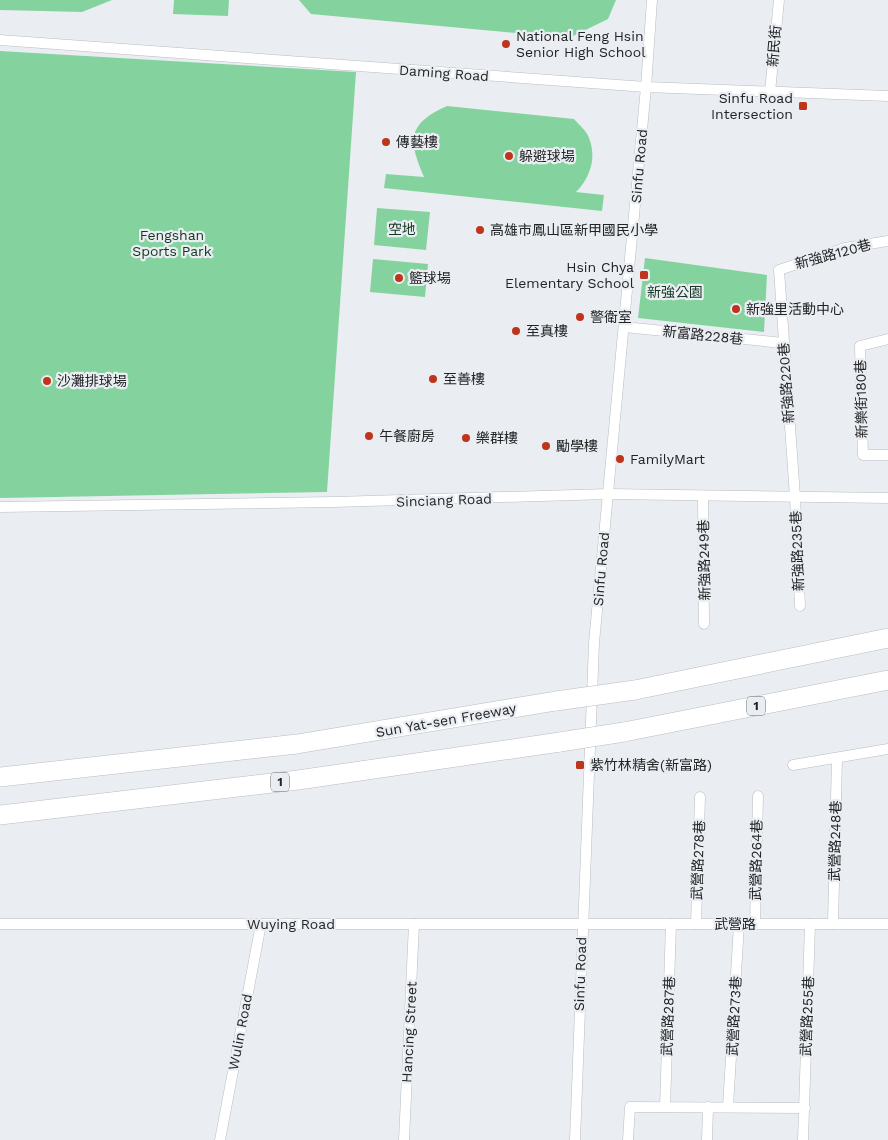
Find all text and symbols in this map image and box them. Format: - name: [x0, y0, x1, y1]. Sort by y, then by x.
- street label: 新民街: [764, 24, 784, 68]
- place label: National Feng Hsin Senior High School: [516, 28, 646, 60]
- marker: National Feng Hsin Senior High School: [500, 38, 512, 50]
- street label: Daming Road: [398, 62, 490, 84]
- place label: Sinfu Road Intersection: [711, 90, 793, 122]
- marker: Sinfu Road Intersection: [797, 100, 809, 112]
- street label: Sinfu Road: [628, 128, 650, 204]
- place label: 傳藝樓: [396, 134, 438, 150]
- marker: 傳藝樓: [380, 136, 392, 148]
- place label: 躲避球場: [519, 148, 575, 164]
- marker: 躲避球場: [503, 150, 515, 162]
- park label: 空地: [388, 221, 416, 237]
- place label: 高雄市鳳山區新甲國民小學: [490, 222, 658, 238]
- marker: 高雄市鳳山區新甲國民小學: [474, 224, 486, 236]
- park label: Fengshan Sports Park: [132, 227, 212, 259]
- street label: 新強路120巷: [793, 236, 873, 272]
- place label: Hsin Chya Elementary School: [505, 259, 635, 291]
- marker: Hsin Chya Elementary School: [638, 269, 650, 281]
- place label: 籃球場: [409, 270, 451, 286]
- marker: 籃球場: [393, 272, 405, 284]
- park label: 新強公園: [647, 284, 703, 300]
- place label: 新強里活動中心: [746, 301, 844, 317]
- marker: 新強里活動中心: [730, 303, 742, 315]
- place label: 警衛室: [590, 309, 632, 325]
- marker: 警衛室: [574, 311, 586, 323]
- place label: 至真樓: [526, 323, 568, 339]
- street label: 新富路228巷: [662, 323, 744, 347]
- marker: 至真樓: [510, 325, 522, 337]
- street label: 新強路220巷: [775, 342, 797, 424]
- street label: 新樂街180巷: [852, 359, 870, 439]
- place label: 至善樓: [443, 371, 485, 387]
- place label: 沙灘排球場: [57, 373, 127, 389]
- marker: 至善樓: [427, 373, 439, 385]
- marker: 沙灘排球場: [41, 375, 53, 387]
- place label: 午餐廚房: [379, 428, 435, 444]
- marker: 午餐廚房: [363, 430, 375, 442]
- place label: 樂群樓: [476, 430, 518, 446]
- marker: 樂群樓: [460, 432, 472, 444]
- place label: 勵學樓: [556, 438, 598, 454]
- marker: 勵學樓: [540, 440, 552, 452]
- place label: FamilyMart: [630, 451, 705, 467]
- marker: FamilyMart: [614, 453, 626, 465]
- street label: Sinciang Road: [396, 490, 492, 510]
- street label: 新強路235巷: [788, 511, 806, 591]
- street label: 新強路249巷: [695, 519, 713, 601]
- street label: Sinfu Road: [590, 531, 612, 607]
- road number: 1: [747, 696, 765, 716]
- street label: Sun Yat-sen Freeway: [375, 700, 518, 740]
- place label: 紫竹林精舍(新富路): [590, 757, 712, 773]
- marker: 紫竹林精舍(新富路): [574, 759, 586, 771]
- road number: 1: [271, 772, 289, 792]
- street label: 武營路248巷: [826, 800, 844, 882]
- street label: 武營路264巷: [747, 819, 765, 901]
- street label: 武營路278巷: [689, 820, 707, 900]
- street label: Wuying Road: [247, 916, 335, 932]
- street label: 武營路: [714, 916, 756, 932]
- street label: Sinfu Road: [571, 937, 589, 1011]
- street label: 武營路287巷: [659, 976, 677, 1056]
- street label: 武營路273巷: [724, 976, 744, 1056]
- street label: 武營路255巷: [798, 976, 816, 1056]
- street label: Hancing Street: [398, 981, 420, 1083]
- street label: Wulin Road: [225, 992, 255, 1072]

